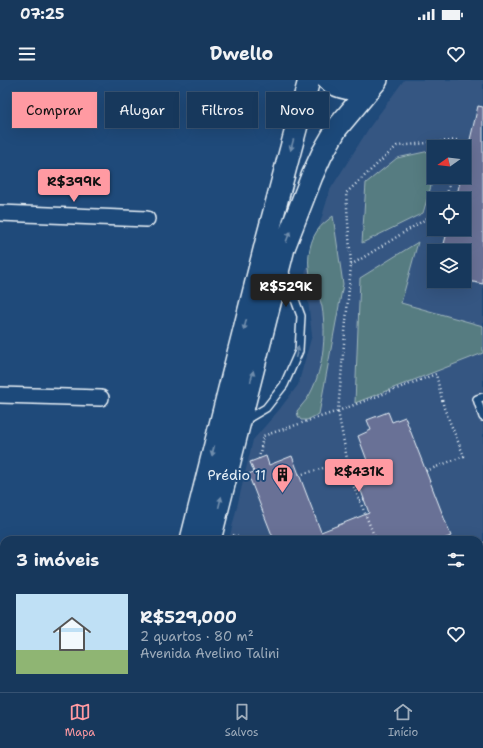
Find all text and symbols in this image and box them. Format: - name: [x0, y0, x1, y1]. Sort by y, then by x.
- text: 07:25: [20, 4, 65, 24]
- text: Dwello: [210, 42, 273, 66]
- icon: menu: [16, 43, 38, 65]
- icon: heart: [445, 43, 467, 65]
- chip: Comprar: [12, 92, 97, 128]
- chip: Alugar: [105, 92, 179, 128]
- chip: Filtros: [187, 92, 258, 128]
- chip: Novo: [266, 92, 329, 128]
- one-way arrow: [288, 138, 294, 151]
- north arrow: [427, 140, 471, 184]
- map controls: [427, 140, 471, 288]
- pin: R$399K: [41, 169, 107, 203]
- text: R$399K: [47, 173, 101, 190]
- button: locate: [427, 192, 471, 236]
- one-way arrow: [286, 231, 292, 243]
- button: layers: [427, 244, 471, 288]
- pin: R$529K: [253, 274, 319, 308]
- text: R$529K: [260, 278, 312, 295]
- one-way arrow: [241, 318, 247, 331]
- one-way arrow: [295, 345, 301, 358]
- one-way arrow: [250, 370, 256, 383]
- one-way arrow: [209, 444, 215, 457]
- pin: R$431K: [326, 459, 392, 493]
- building icon: Prédio 11: [269, 462, 295, 495]
- text: R$431K: [334, 463, 384, 480]
- place label: Prédio 11: [207, 466, 266, 484]
- one-way arrow: [217, 496, 223, 508]
- text: 3 imóveis: [16, 549, 99, 571]
- icon: filters: [445, 549, 467, 571]
- text: R$529,000: [140, 606, 237, 628]
- icon: home: [48, 610, 96, 658]
- icon: heart: [445, 623, 467, 645]
- text: 2 quartos · 80 m²: [140, 628, 254, 645]
- text: Avenida Avelino Talini: [140, 645, 279, 662]
- tab: Mapa: [65, 701, 95, 740]
- tab: Salvos: [225, 701, 258, 740]
- tab: Início: [388, 701, 418, 740]

